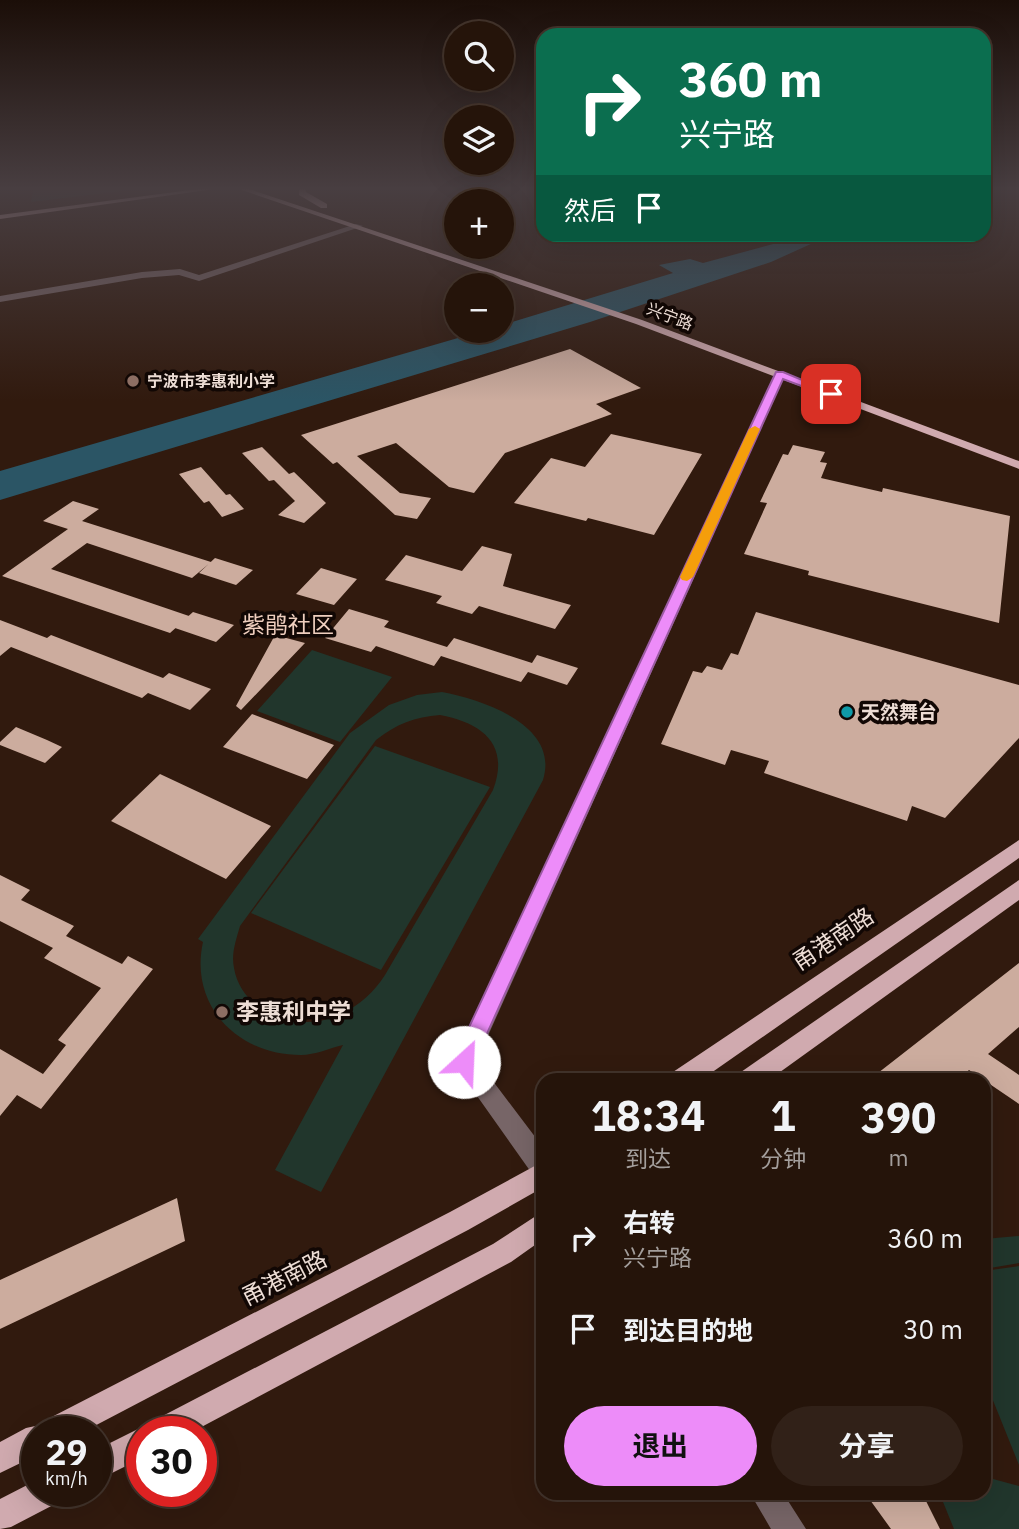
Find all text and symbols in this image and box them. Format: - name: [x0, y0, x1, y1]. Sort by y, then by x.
- map controls: [444, 21, 514, 343]
- button: search: [444, 21, 514, 91]
- text: 360 m: [679, 47, 823, 110]
- icon: right: [564, 56, 655, 147]
- button: layers: [444, 105, 514, 175]
- text: 兴宁路: [679, 113, 775, 155]
- button: +: [444, 189, 514, 259]
- icon: arrive: [630, 189, 668, 227]
- text: 然后: [564, 193, 616, 227]
- button: −: [444, 273, 514, 343]
- street label: 兴宁路: [644, 298, 696, 334]
- pin: [801, 364, 861, 424]
- place label: 宁波市李惠利小学: [147, 371, 275, 391]
- marker: 宁波市李惠利小学: [125, 373, 141, 389]
- icon: arrive: [812, 375, 850, 413]
- district label: 紫鹃社区: [242, 609, 334, 639]
- place label: 天然舞台: [861, 700, 937, 724]
- marker: 天然舞台: [839, 704, 855, 720]
- street label: 甬港南路: [786, 900, 879, 976]
- place label: 李惠利中学: [236, 996, 351, 1026]
- marker: 李惠利中学: [214, 1004, 230, 1020]
- position arrow: [427, 1025, 501, 1099]
- text: 18:34: [591, 1088, 705, 1143]
- text: 1: [770, 1088, 796, 1143]
- text: 390: [861, 1090, 936, 1145]
- text: m: [888, 1142, 909, 1172]
- text: 到达: [625, 1143, 671, 1173]
- text: 分钟: [760, 1143, 806, 1173]
- text: 右转: [623, 1205, 675, 1239]
- icon: right: [564, 1219, 602, 1257]
- text: 360 m: [887, 1221, 963, 1255]
- text: 兴宁路: [623, 1242, 692, 1272]
- street label: 甬港南路: [236, 1243, 331, 1311]
- icon: arrive: [564, 1310, 602, 1348]
- text: 30 m: [903, 1312, 963, 1346]
- text: 到达目的地: [623, 1313, 753, 1347]
- button: 退出: [564, 1406, 757, 1486]
- button: 分享: [771, 1406, 963, 1486]
- speed limit sign: 30: [126, 1416, 217, 1507]
- text: 29: [45, 1429, 88, 1475]
- text: km/h: [45, 1467, 88, 1490]

